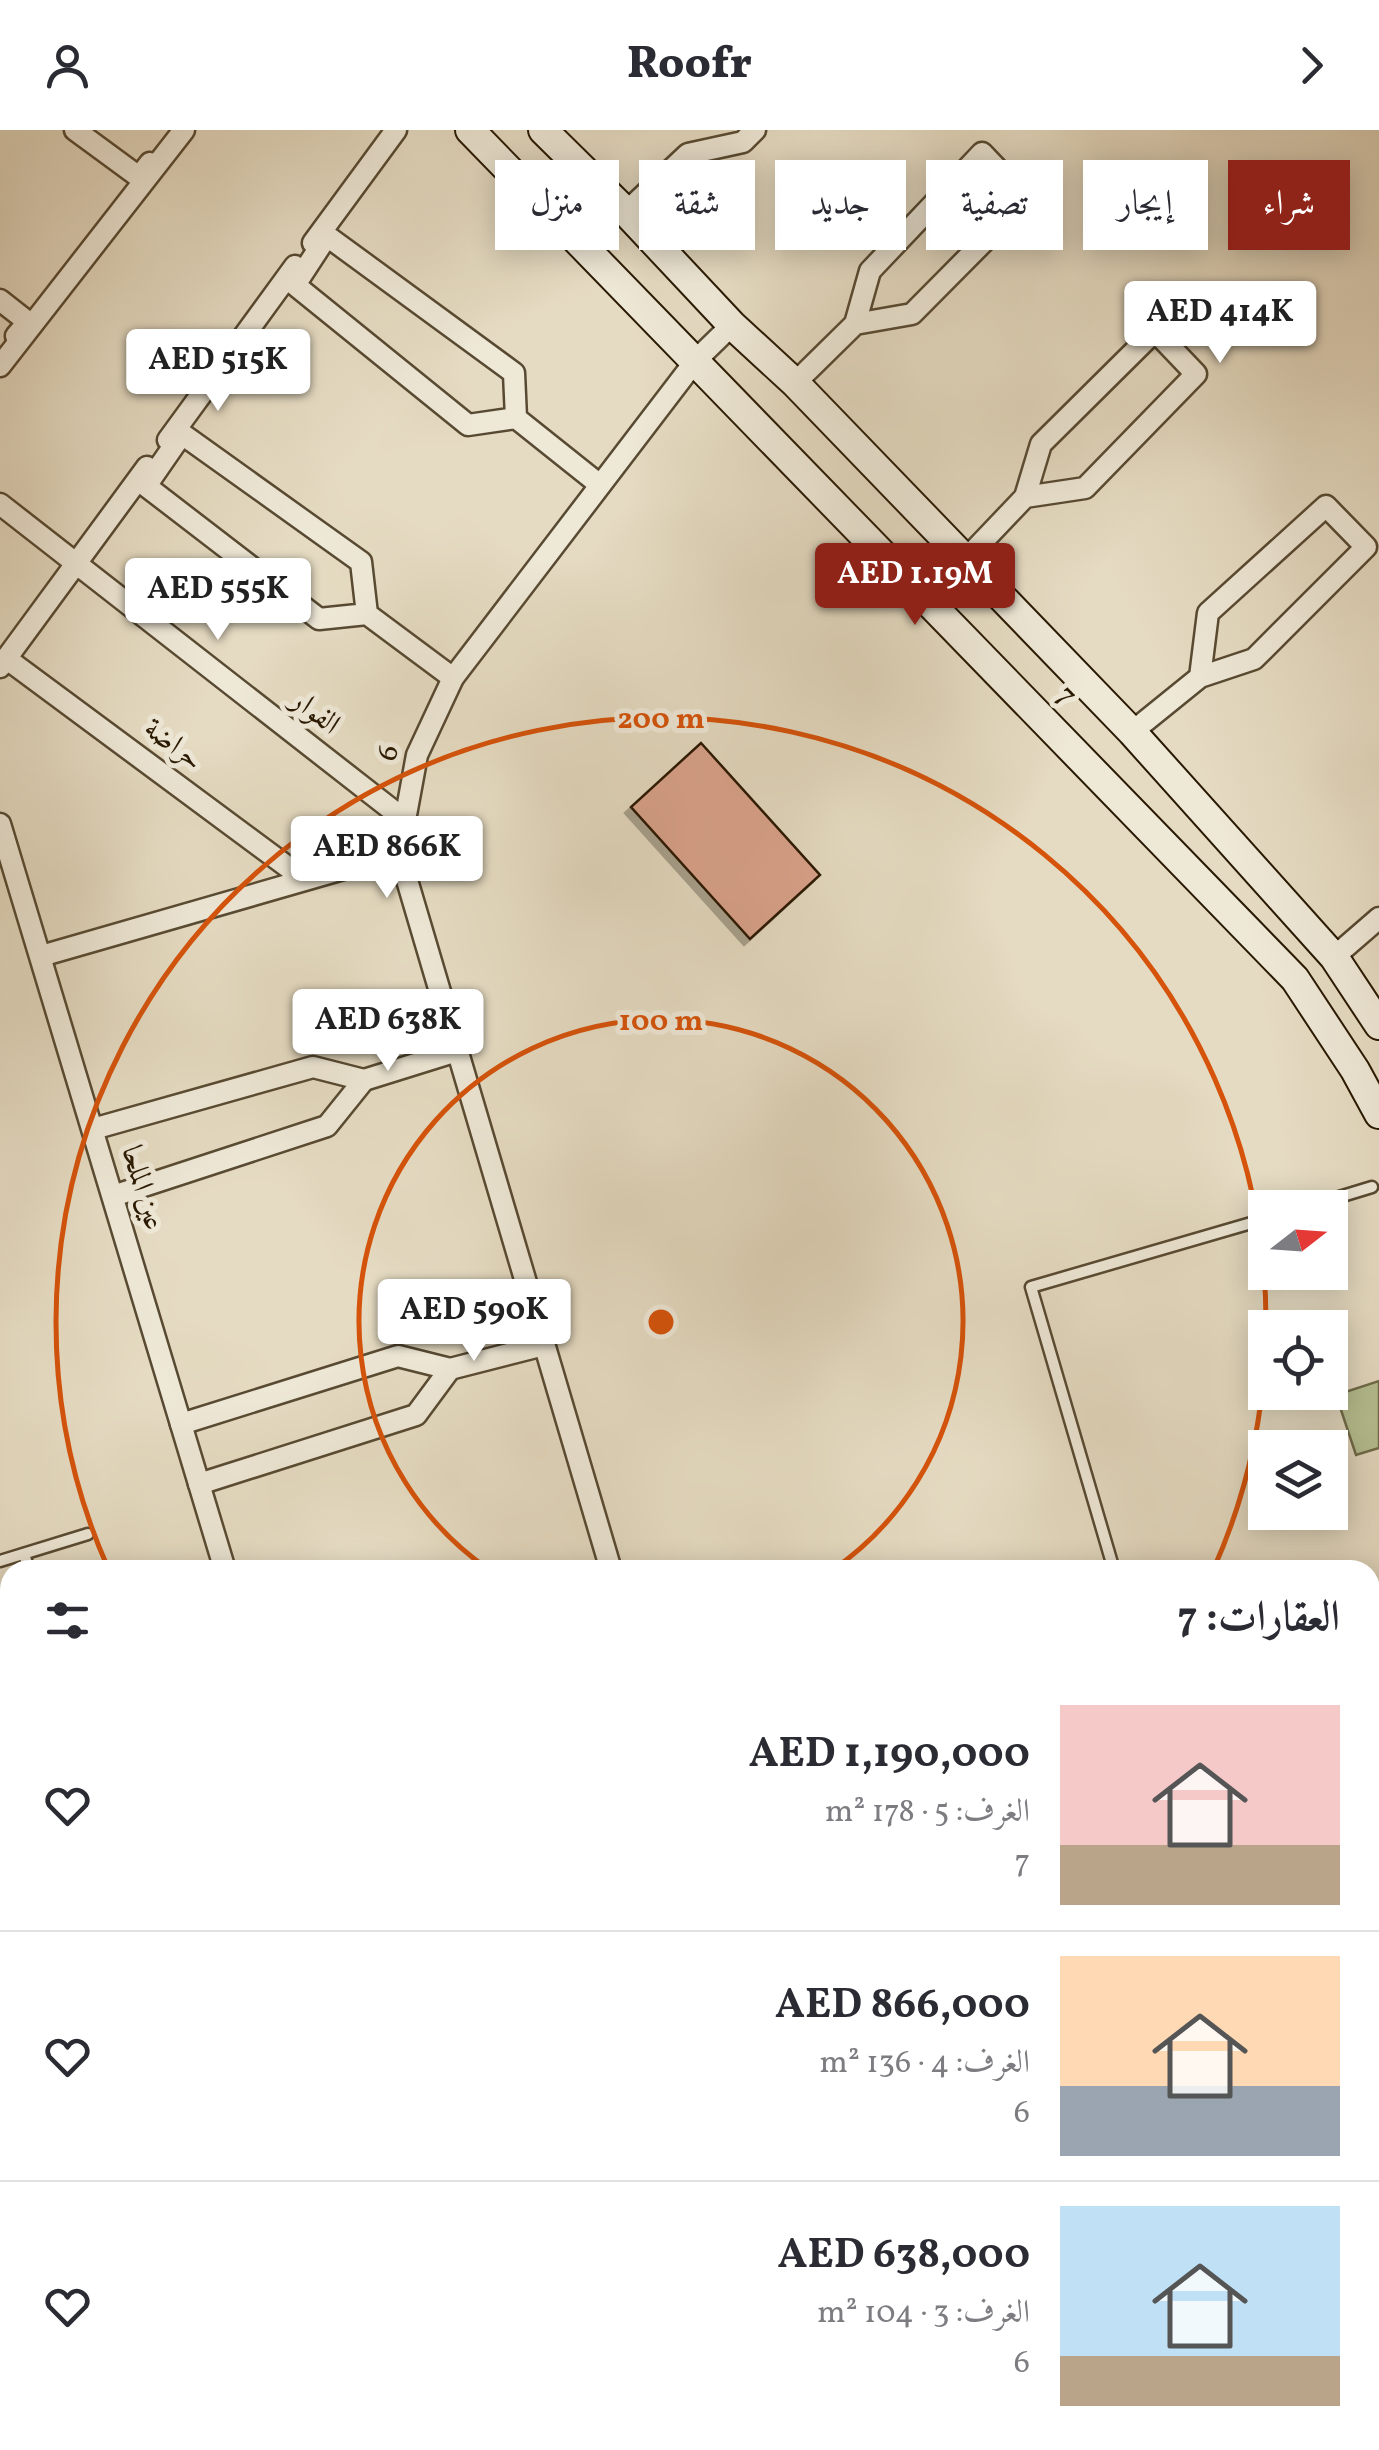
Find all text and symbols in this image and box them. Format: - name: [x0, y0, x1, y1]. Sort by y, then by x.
- text: Roofr: [627, 34, 752, 97]
- icon: person: [40, 38, 95, 93]
- icon: forward: [1284, 38, 1339, 93]
- chip: منزل: [495, 160, 619, 250]
- chip: شقة: [639, 160, 755, 250]
- chip: جديد: [775, 160, 906, 250]
- chip: تصفية: [926, 160, 1063, 250]
- chip: إيجار: [1083, 160, 1208, 250]
- chip: شراء: [1228, 160, 1350, 250]
- pin: AED 414K: [1117, 281, 1323, 366]
- text: AED 414K: [1146, 291, 1294, 335]
- pin: AED 515K: [115, 329, 321, 414]
- text: AED 515K: [148, 339, 288, 383]
- pin: AED 1.19M: [801, 543, 1029, 628]
- text: AED 1.19M: [837, 553, 993, 597]
- pin: AED 555K: [115, 558, 321, 643]
- text: AED 555K: [147, 568, 289, 612]
- street label: 7: [1046, 676, 1086, 716]
- street label: الفوار: [279, 679, 348, 746]
- text: 200 m: [617, 699, 705, 741]
- street label: حراضة: [134, 709, 212, 781]
- street label: 6: [367, 740, 411, 766]
- pin: AED 866K: [284, 816, 490, 901]
- text: AED 866K: [313, 826, 461, 870]
- pin: AED 638K: [285, 989, 491, 1074]
- text: AED 638K: [315, 999, 461, 1043]
- text: 100 m: [619, 1001, 703, 1043]
- street label: عين الملحا: [109, 1141, 175, 1235]
- north arrow: [1248, 1190, 1348, 1290]
- map controls: [1248, 1190, 1348, 1530]
- pin: AED 590K: [371, 1279, 577, 1364]
- text: AED 590K: [400, 1289, 548, 1333]
- centre of rings: [643, 1304, 679, 1340]
- button: locate: [1248, 1310, 1348, 1410]
- button: layers: [1248, 1430, 1348, 1530]
- text: العقارات: 7: [1177, 1590, 1340, 1649]
- icon: filters: [40, 1593, 95, 1648]
- text: AED 1,190,000: [749, 1726, 1030, 1785]
- icon: home: [1140, 1745, 1260, 1865]
- icon: heart: [40, 1778, 95, 1833]
- text: الغرف: 5 · 178 m²: [825, 1791, 1030, 1835]
- text: 7: [1014, 1841, 1030, 1885]
- text: AED 866,000: [775, 1977, 1030, 2036]
- icon: home: [1140, 1996, 1260, 2116]
- icon: heart: [40, 2029, 95, 2084]
- text: الغرف: 4 · 136 m²: [820, 2042, 1030, 2086]
- text: 6: [1014, 2092, 1030, 2136]
- text: AED 638,000: [778, 2227, 1030, 2286]
- icon: home: [1140, 2246, 1260, 2366]
- icon: heart: [40, 2279, 95, 2334]
- text: الغرف: 3 · 104 m²: [817, 2292, 1030, 2336]
- text: 6: [1014, 2342, 1030, 2386]

